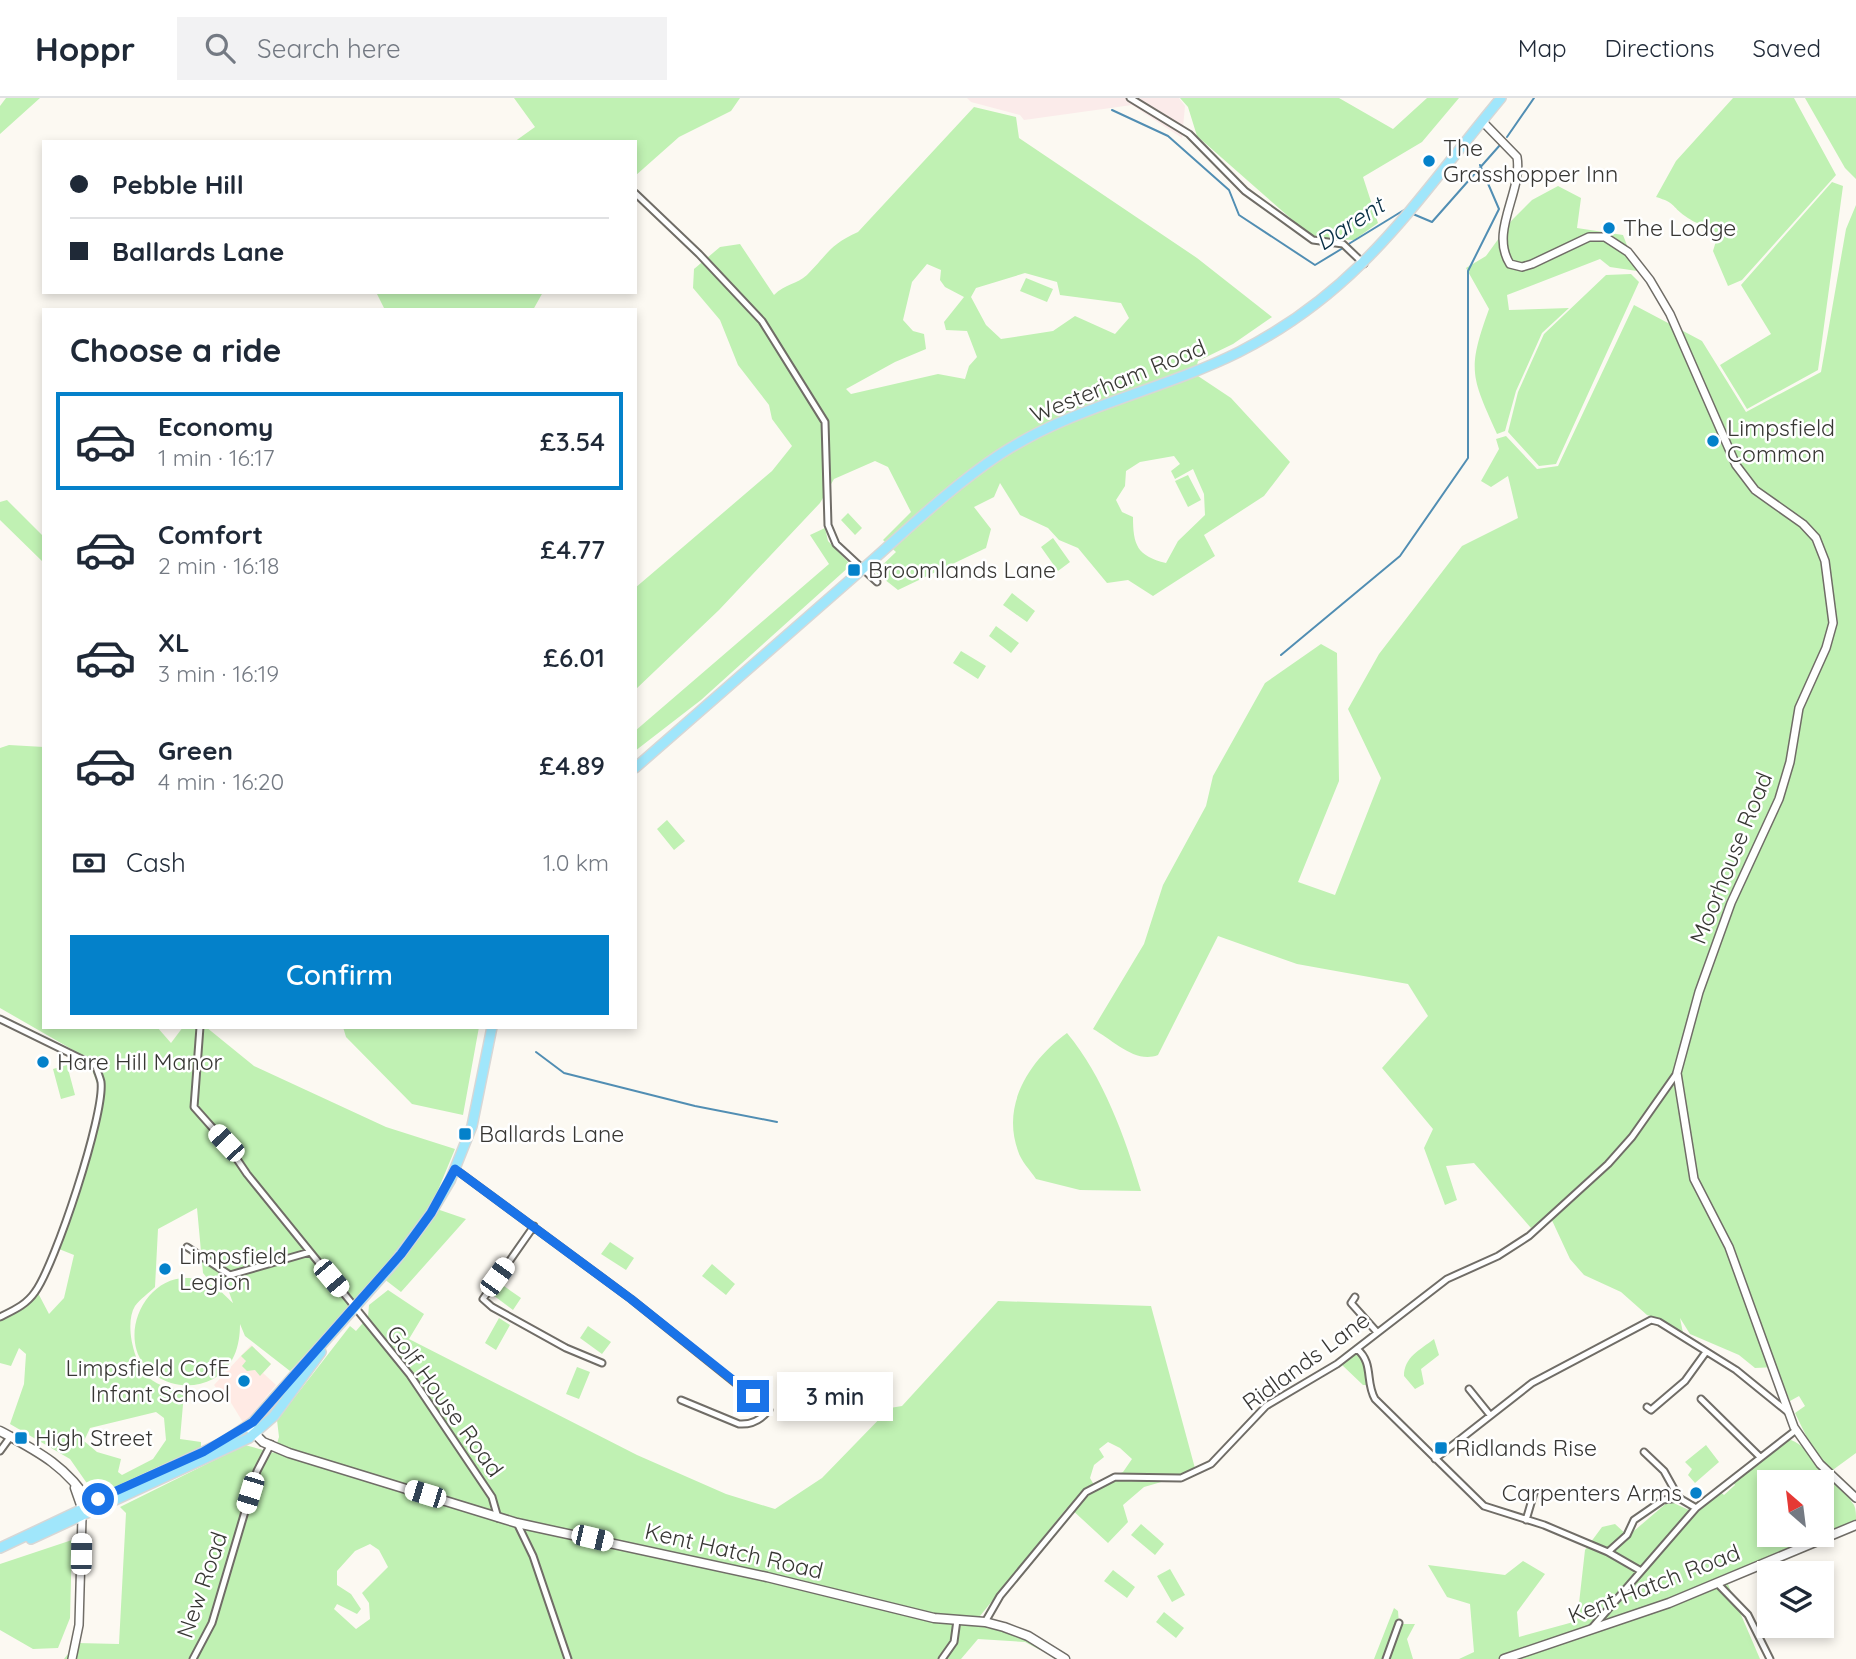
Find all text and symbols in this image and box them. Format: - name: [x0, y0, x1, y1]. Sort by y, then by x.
- search box: [177, 17, 667, 80]
- text: Hoppr: [35, 28, 135, 69]
- icon: search: [201, 29, 239, 67]
- text: Search here: [257, 32, 401, 65]
- text: Map: [1518, 33, 1567, 63]
- text: Directions: [1605, 33, 1715, 63]
- text: Saved: [1753, 33, 1821, 63]
- place label: The Grasshopper Inn: [1443, 133, 1618, 188]
- marker: The Grasshopper Inn: [1421, 153, 1437, 169]
- text: Pebble Hill: [112, 168, 244, 201]
- water label: Darent: [1309, 188, 1392, 256]
- place label: The Lodge: [1623, 213, 1736, 242]
- marker: The Lodge: [1601, 220, 1617, 236]
- text: Ballards Lane: [112, 235, 284, 268]
- text: Choose a ride: [70, 330, 282, 370]
- street label: Westerham Road: [1026, 332, 1210, 429]
- icon: car: [74, 410, 137, 473]
- text: Economy: [158, 410, 273, 443]
- place label: Limpsfield Common: [1727, 413, 1835, 468]
- text: £3.54: [540, 425, 605, 458]
- marker: Limpsfield Common: [1705, 433, 1721, 449]
- text: 1 min · 16:17: [158, 443, 275, 472]
- icon: car: [74, 518, 137, 581]
- text: Comfort: [158, 518, 263, 551]
- text: £4.77: [540, 533, 605, 566]
- text: 2 min · 16:18: [158, 551, 279, 580]
- place label: Broomlands Lane: [868, 555, 1056, 584]
- marker: Broomlands Lane: [846, 562, 862, 578]
- icon: car: [74, 626, 137, 689]
- text: XL: [158, 626, 190, 659]
- text: £6.01: [543, 641, 605, 674]
- text: 3 min · 16:19: [158, 659, 279, 688]
- icon: car: [74, 734, 137, 797]
- text: Green: [158, 734, 233, 767]
- text: £4.89: [539, 749, 605, 782]
- text: 4 min · 16:20: [158, 767, 284, 796]
- street label: Moorhouse Road: [1683, 768, 1778, 948]
- icon: cash: [70, 844, 108, 882]
- text: Cash: [126, 846, 186, 879]
- text: 1.0 km: [543, 848, 609, 877]
- button: Confirm: [70, 935, 609, 1015]
- place label: Hare Hill Manor: [57, 1047, 223, 1076]
- marker: Hare Hill Manor: [35, 1054, 51, 1070]
- place label: Ballards Lane: [479, 1119, 624, 1148]
- car: [204, 1120, 249, 1166]
- marker: Ballards Lane: [457, 1126, 473, 1142]
- place label: Limpsfield Legion: [179, 1241, 287, 1296]
- car: [477, 1254, 518, 1300]
- car: [310, 1255, 353, 1301]
- marker: Limpsfield Legion: [157, 1261, 173, 1277]
- street label: Ridlands Lane: [1236, 1305, 1375, 1416]
- street label: Golf House Road: [381, 1319, 510, 1482]
- place label: Limpsfield CofE Infant School: [65, 1353, 230, 1408]
- callout: 3 min: [778, 1372, 893, 1420]
- marker: Limpsfield CofE Infant School: [236, 1373, 252, 1389]
- route end: [737, 1380, 769, 1412]
- text: 3 min: [806, 1382, 864, 1411]
- place label: High Street: [35, 1423, 153, 1452]
- marker: High Street: [13, 1430, 29, 1446]
- place label: Ridlands Rise: [1455, 1433, 1597, 1462]
- marker: Ridlands Rise: [1433, 1440, 1449, 1456]
- car: [234, 1470, 267, 1516]
- north arrow: [1757, 1470, 1834, 1547]
- map controls: [1757, 1470, 1834, 1638]
- car: [402, 1478, 449, 1510]
- place label: Carpenters Arms: [1502, 1478, 1682, 1507]
- route start: [82, 1483, 114, 1515]
- marker: Carpenters Arms: [1688, 1485, 1704, 1501]
- street label: Kent Hatch Road: [642, 1516, 826, 1585]
- car: [570, 1523, 615, 1553]
- street label: New Road: [170, 1528, 233, 1642]
- car: [71, 1533, 92, 1575]
- street label: Kent Hatch Road: [1564, 1537, 1744, 1630]
- button: layers: [1757, 1561, 1834, 1638]

